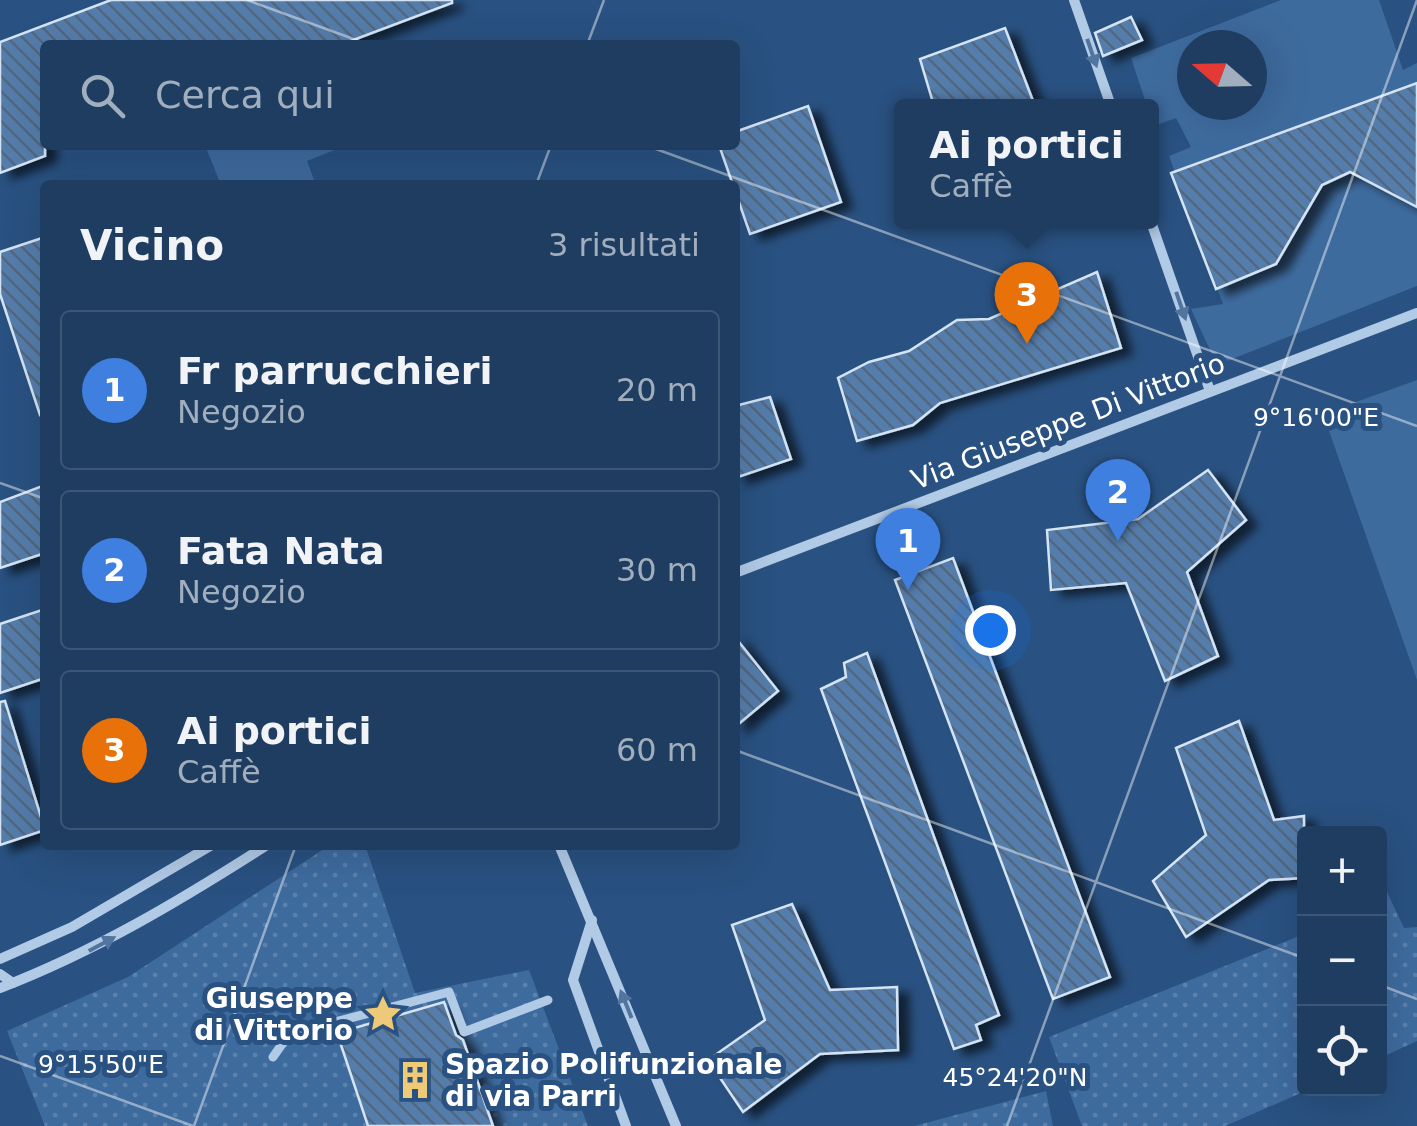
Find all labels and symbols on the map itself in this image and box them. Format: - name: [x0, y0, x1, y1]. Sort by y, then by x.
- north arrow: [1177, 30, 1267, 120]
- one-way arrow: [1085, 39, 1100, 69]
- pin: 3: [994, 262, 1060, 344]
- one-way arrow: [1174, 292, 1189, 322]
- street label: Via Giuseppe Di Vittorio: [907, 346, 1230, 497]
- text: 9°16'00"E: [1253, 403, 1379, 432]
- pin: 2: [1086, 458, 1150, 541]
- pin: 1: [876, 508, 940, 590]
- your location: [965, 605, 1016, 656]
- one-way arrow: [88, 935, 117, 952]
- place label: Giuseppe di Vittorio: [194, 982, 353, 1047]
- one-way arrow: [617, 988, 633, 1018]
- place icon: Giuseppe di Vittorio: [362, 993, 404, 1035]
- place label: Spazio Polifunzionale di via Parri: [445, 1048, 783, 1113]
- text: 9°15'50"E: [38, 1050, 164, 1079]
- building icon: Spazio Polifunzionale di via Parri: [394, 1059, 436, 1101]
- text: 45°24'20"N: [942, 1063, 1088, 1092]

